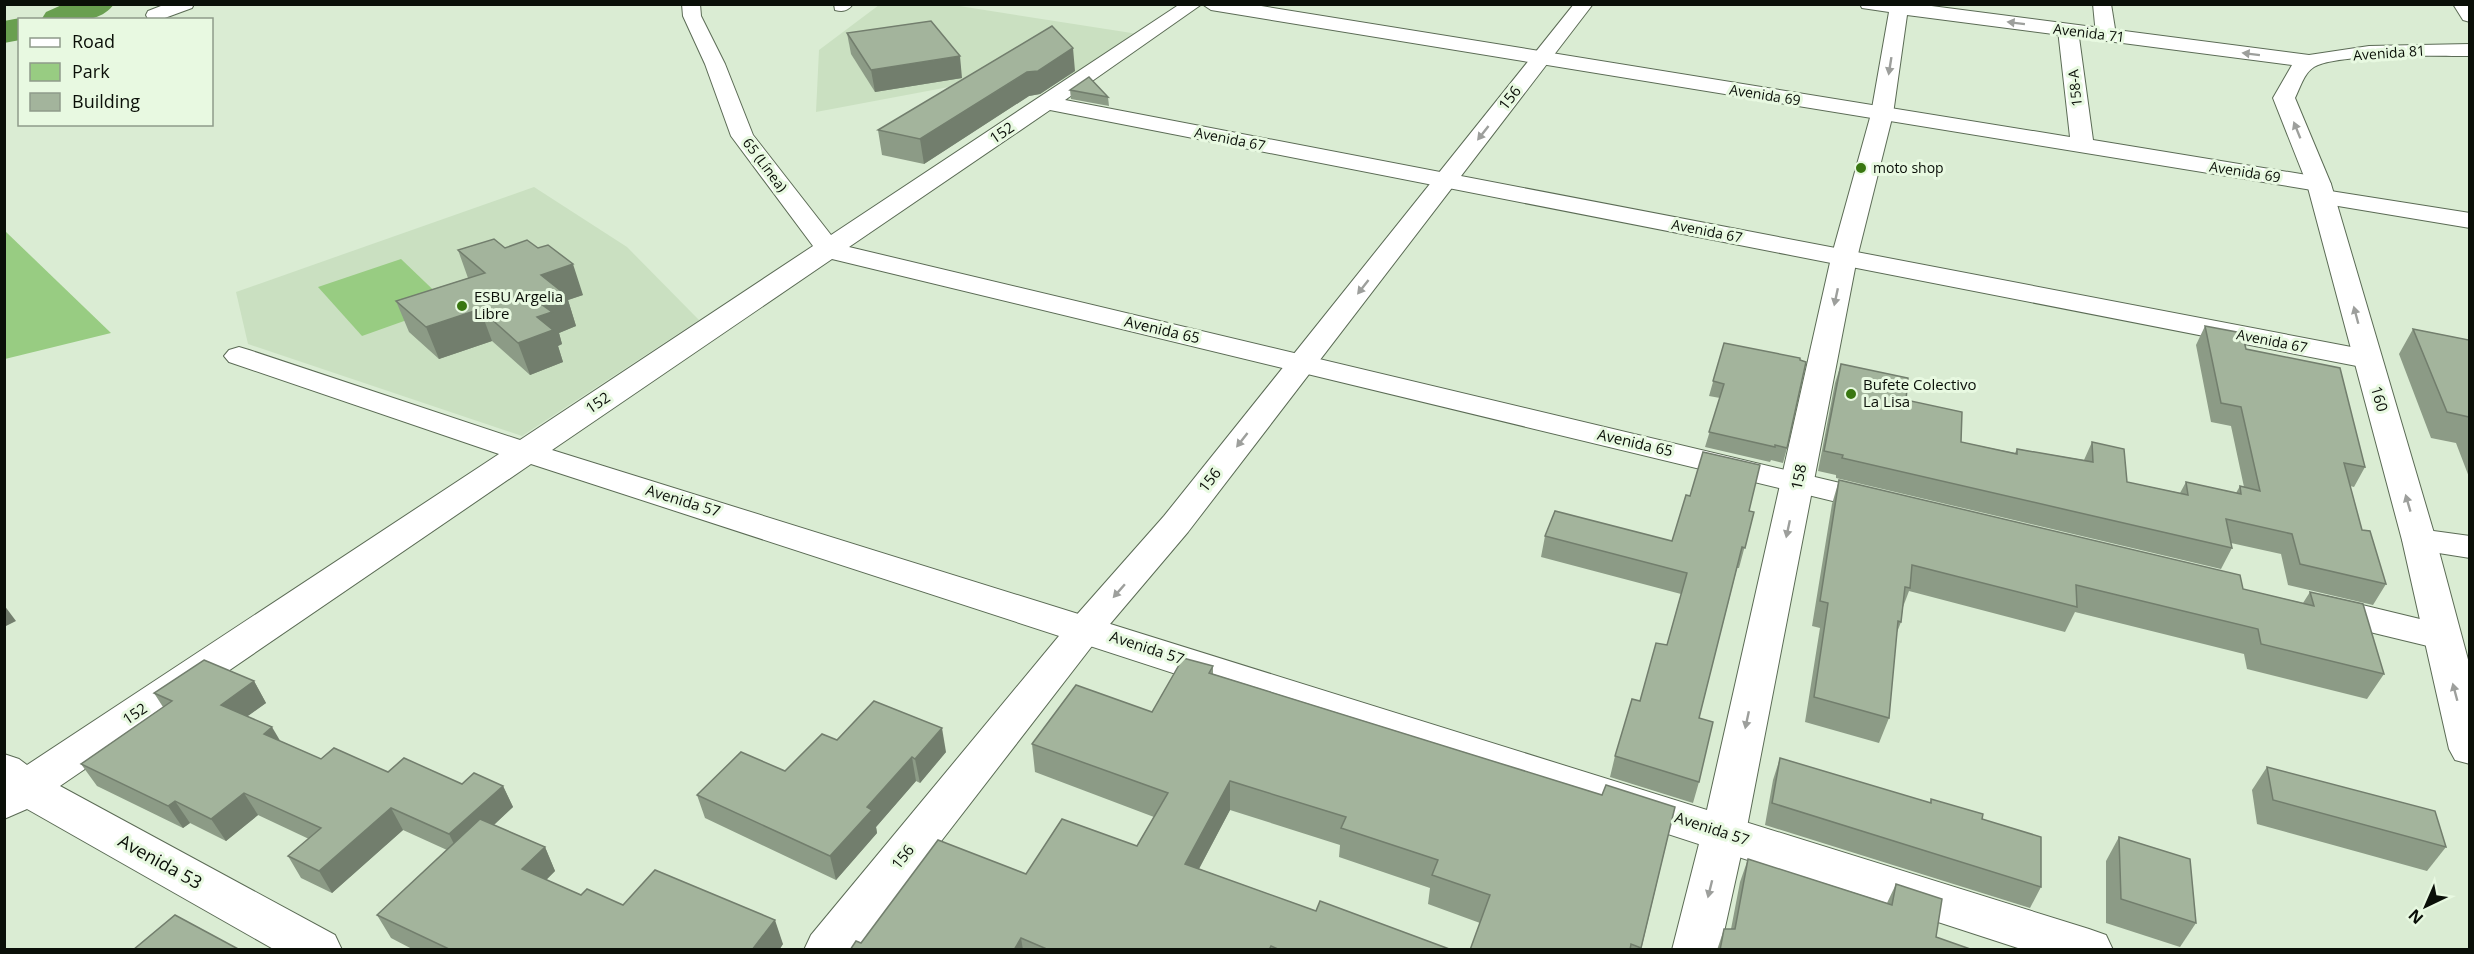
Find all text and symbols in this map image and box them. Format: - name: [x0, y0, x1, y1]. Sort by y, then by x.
- legend: [18, 18, 213, 126]
- one-way arrow: [2006, 19, 2025, 28]
- street label: Avenida 71: [2052, 19, 2126, 46]
- text: Road: [72, 29, 115, 53]
- street label: Avenida 81: [2352, 41, 2425, 64]
- one-way arrow: [2241, 49, 2260, 58]
- one-way arrow: [1885, 57, 1894, 76]
- text: Park: [72, 59, 110, 83]
- street label: 158-A: [2063, 68, 2086, 108]
- street label: Avenida 69: [1728, 80, 1802, 110]
- street label: 156: [1493, 81, 1525, 114]
- text: Building: [72, 89, 140, 113]
- street label: 152: [985, 117, 1018, 148]
- one-way arrow: [2292, 120, 2302, 138]
- street label: Avenida 67: [1193, 122, 1267, 155]
- one-way arrow: [1478, 126, 1490, 141]
- street label: 65 (Línea): [739, 134, 792, 196]
- street label: Avenida 69: [2208, 157, 2282, 187]
- place label: moto shop: [1873, 158, 1944, 177]
- marker: moto shop: [1854, 161, 1868, 175]
- street label: Avenida 67: [1670, 214, 1744, 247]
- one-way arrow: [1357, 279, 1369, 294]
- place label: ESBU Argelia Libre: [474, 286, 563, 323]
- one-way arrow: [1831, 288, 1840, 307]
- marker: ESBU Argelia Libre: [455, 299, 469, 313]
- one-way arrow: [2350, 306, 2360, 325]
- street label: Avenida 65: [1122, 311, 1202, 347]
- street label: Avenida 67: [2235, 324, 2309, 357]
- place label: Bufete Colectivo La Lisa: [1863, 374, 1977, 411]
- street label: 160: [2367, 384, 2393, 414]
- street label: 152: [581, 387, 614, 418]
- marker: Bufete Colectivo La Lisa: [1844, 387, 1858, 401]
- street label: Avenida 65: [1595, 424, 1675, 460]
- one-way arrow: [1236, 432, 1248, 447]
- street label: 158: [1786, 462, 1810, 491]
- street label: 156: [1193, 463, 1225, 496]
- street label: Avenida 57: [644, 479, 723, 521]
- one-way arrow: [2403, 494, 2413, 512]
- one-way arrow: [1783, 520, 1792, 539]
- one-way arrow: [1112, 583, 1125, 599]
- street label: Avenida 57: [1108, 626, 1187, 668]
- one-way arrow: [2449, 683, 2459, 702]
- street label: 152: [118, 698, 151, 729]
- one-way arrow: [1742, 711, 1752, 729]
- street label: Avenida 57: [1673, 807, 1752, 849]
- street label: Avenida 53: [114, 828, 207, 894]
- street label: 156: [886, 840, 918, 873]
- north arrow: [2396, 876, 2456, 936]
- one-way arrow: [1705, 880, 1715, 898]
- text: N: [2403, 904, 2428, 929]

